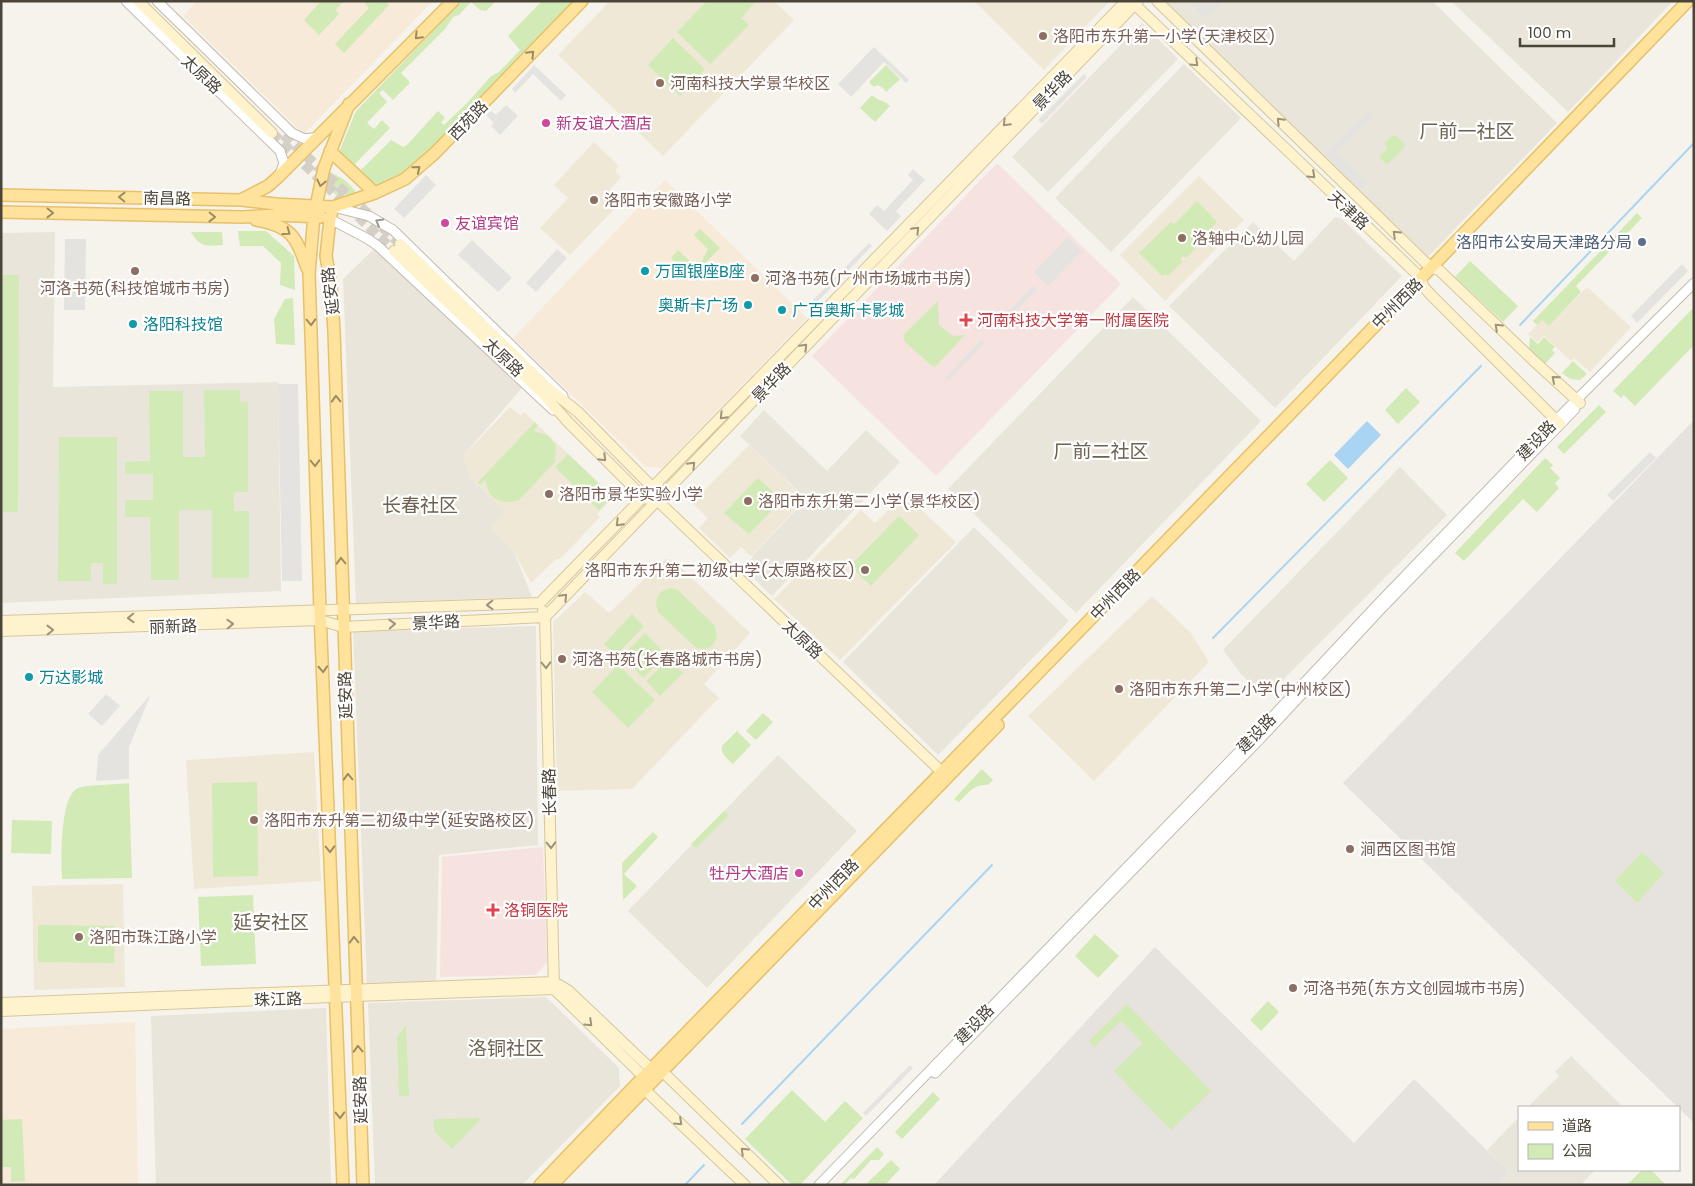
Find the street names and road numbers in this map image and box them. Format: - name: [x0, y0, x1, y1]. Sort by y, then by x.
- street label: 太原路: [176, 49, 227, 99]
- street label: 景华路: [1027, 65, 1077, 116]
- street label: 西苑路: [443, 95, 493, 146]
- street label: 天津路: [1323, 186, 1374, 235]
- street label: 南昌路: [143, 187, 191, 210]
- street label: 延安路: [316, 266, 345, 316]
- street label: 中州西路: [1367, 273, 1428, 334]
- street label: 太原路: [478, 332, 529, 382]
- street label: 景华路: [746, 357, 796, 408]
- street label: 建设路: [1511, 415, 1561, 466]
- street label: 中州西路: [1085, 563, 1146, 625]
- street label: 景华路: [411, 610, 461, 635]
- street label: 丽新路: [149, 614, 197, 639]
- street label: 太原路: [777, 614, 828, 664]
- street label: 延安路: [333, 671, 358, 719]
- street label: 建设路: [1231, 708, 1281, 759]
- street label: 长春路: [538, 768, 561, 816]
- street label: 中州西路: [803, 853, 864, 915]
- street label: 珠江路: [254, 987, 302, 1012]
- street label: 建设路: [949, 999, 999, 1050]
- street label: 延安路: [348, 1076, 373, 1124]

